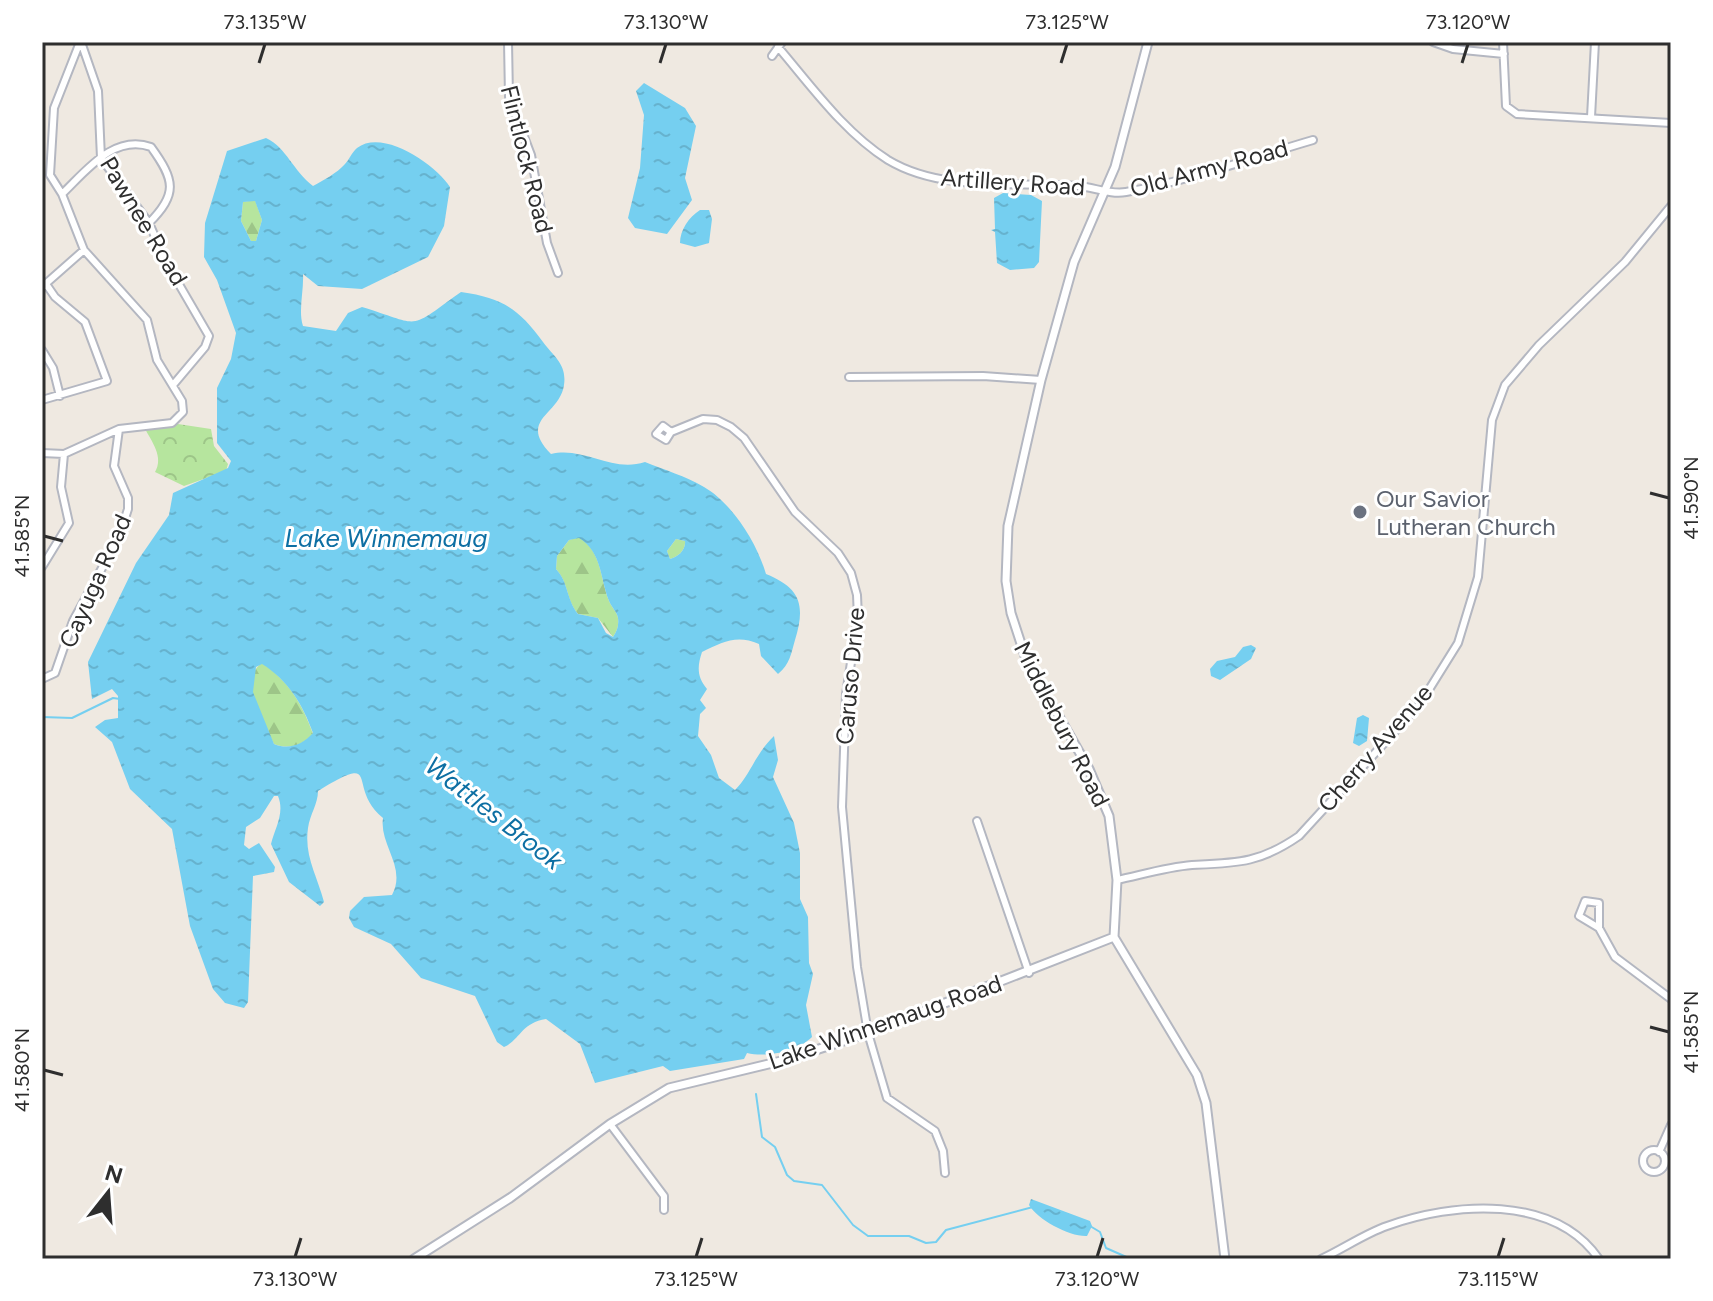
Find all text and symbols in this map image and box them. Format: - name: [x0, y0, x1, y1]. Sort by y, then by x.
- text: 73.135°W: [224, 10, 307, 34]
- text: 73.130°W: [624, 10, 708, 34]
- text: 73.125°W: [1025, 10, 1109, 34]
- text: 73.120°W: [1426, 10, 1510, 34]
- street label: Flintlock Road: [495, 82, 559, 236]
- street label: Old Army Road: [1127, 133, 1291, 203]
- street label: Pawnee Road: [94, 151, 194, 291]
- street label: Artillery Road: [940, 162, 1086, 202]
- text: 41.590°N: [1679, 456, 1703, 540]
- place label: Our Savior Lutheran Church: [1376, 484, 1556, 541]
- text: 41.585°N: [10, 495, 34, 577]
- marker: Our Savior Lutheran Church: [1351, 503, 1369, 521]
- street label: Cayuga Road: [53, 510, 137, 652]
- water label: Lake Winnemaug: [284, 522, 488, 554]
- street label: Caruso Drive: [830, 606, 870, 746]
- street label: Middlebury Road: [1008, 636, 1116, 812]
- street label: Cherry Avenue: [1312, 678, 1438, 818]
- water label: Wattles Brook: [419, 749, 570, 877]
- street label: Lake Winnemaug Road: [764, 968, 1006, 1076]
- text: 41.585°N: [1679, 991, 1703, 1073]
- text: 41.580°N: [10, 1028, 34, 1112]
- north arrow: [68, 1153, 148, 1233]
- text: N: [102, 1159, 126, 1190]
- text: 73.130°W: [253, 1267, 337, 1291]
- text: 73.125°W: [654, 1267, 738, 1291]
- text: 73.120°W: [1055, 1267, 1139, 1291]
- text: 73.115°W: [1458, 1267, 1538, 1291]

